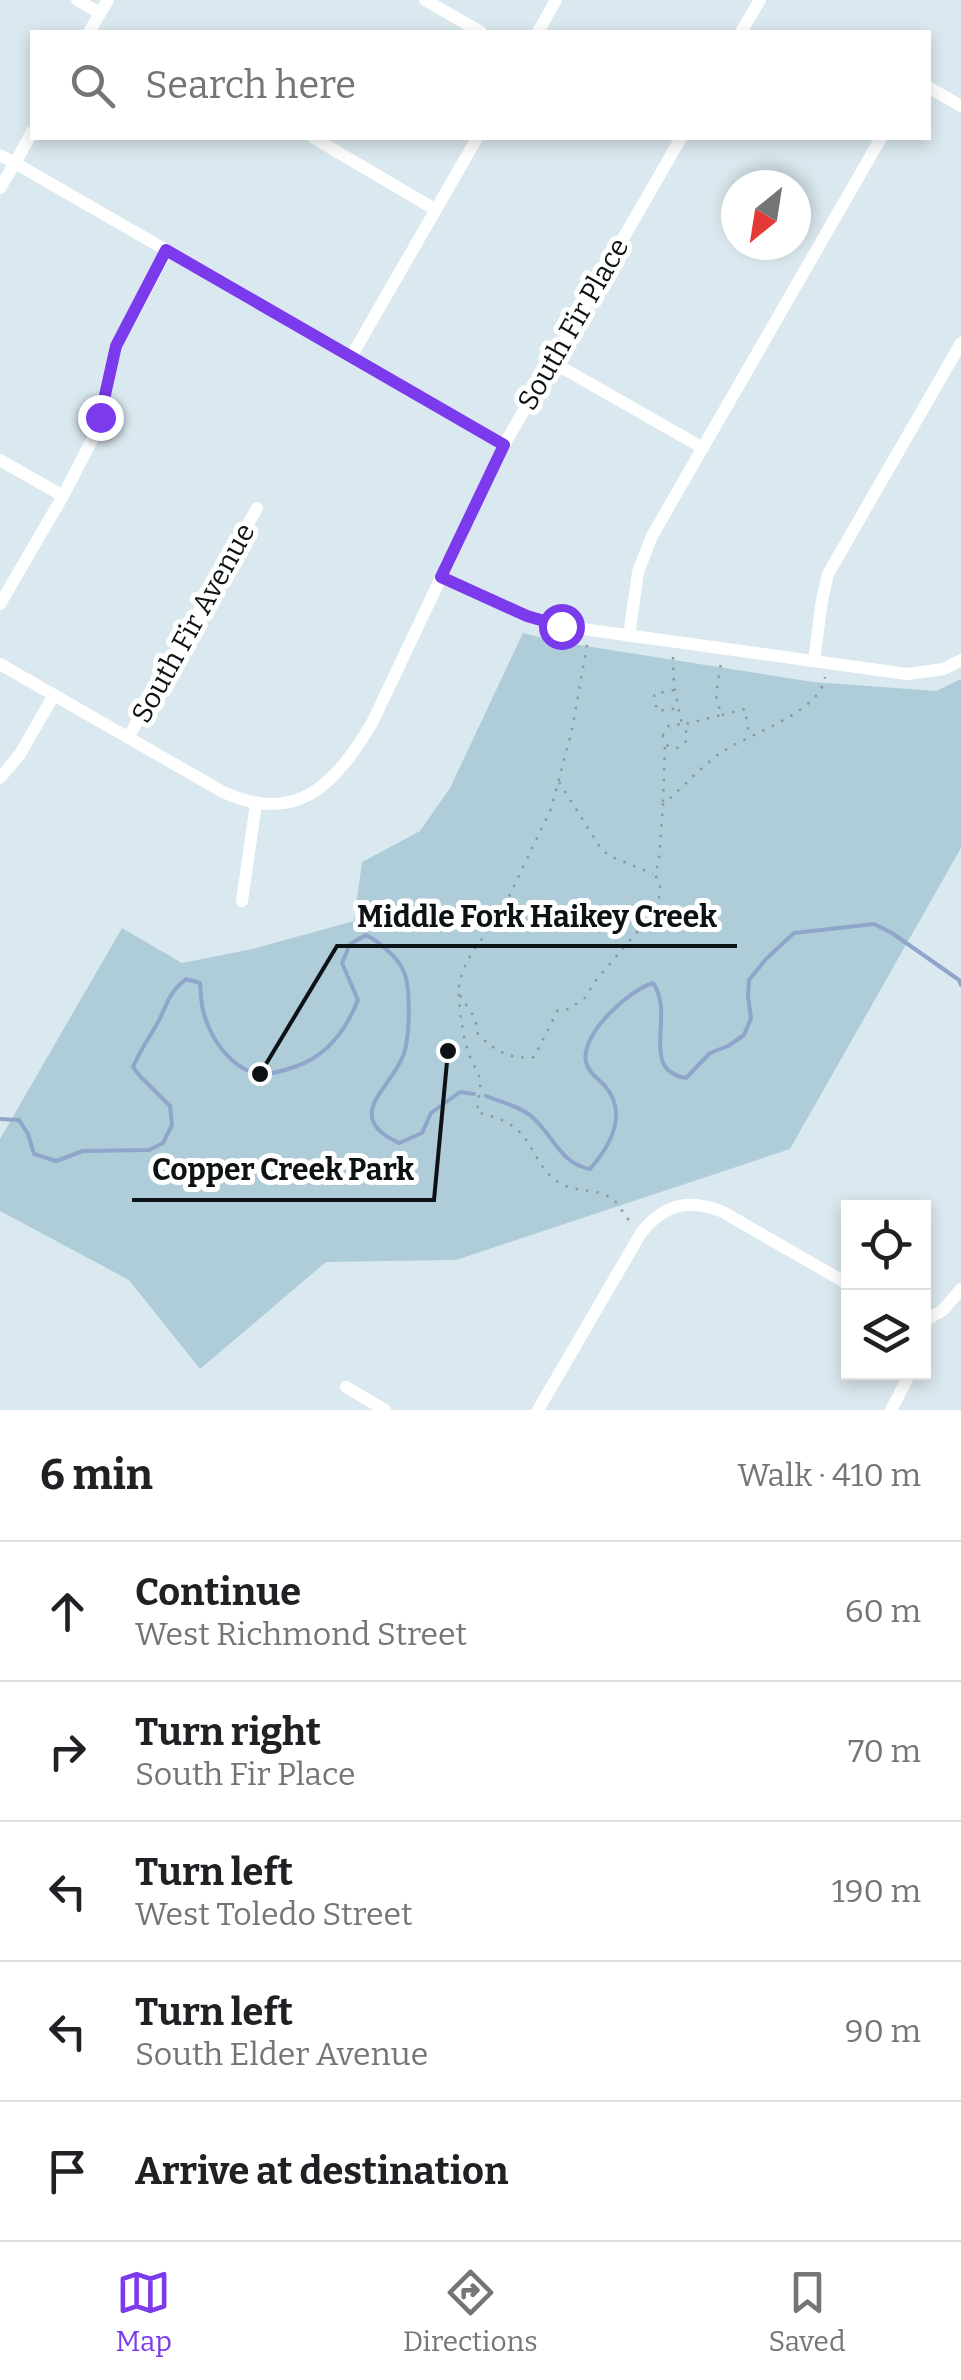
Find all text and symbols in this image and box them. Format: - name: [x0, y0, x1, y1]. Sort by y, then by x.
- search box: [30, 30, 931, 140]
- icon: search: [65, 58, 120, 113]
- text: Search here: [145, 62, 356, 108]
- north arrow: [721, 170, 811, 260]
- street label: South Fir Place: [510, 232, 636, 416]
- route end: [78, 395, 124, 441]
- street label: South Fir Avenue: [125, 518, 261, 728]
- route start: [539, 604, 585, 650]
- callout: Middle Fork Haikey Creek: [337, 886, 737, 946]
- text: Middle Fork Haikey Creek: [357, 899, 717, 935]
- callout: Copper Creek Park: [132, 1140, 434, 1200]
- text: Copper Creek Park: [152, 1152, 414, 1188]
- map controls: [841, 1200, 931, 1380]
- button: locate: [841, 1200, 931, 1290]
- button: layers: [841, 1290, 931, 1380]
- text: 6 min: [40, 1450, 153, 1500]
- text: Walk · 410 m: [737, 1456, 921, 1494]
- text: Continue: [135, 1569, 301, 1615]
- icon: ahead: [40, 1584, 95, 1639]
- text: 60 m: [845, 1592, 921, 1630]
- text: West Richmond Street: [135, 1615, 467, 1653]
- text: Turn right: [135, 1709, 321, 1755]
- icon: right: [40, 1724, 95, 1779]
- text: 70 m: [848, 1732, 921, 1770]
- text: South Fir Place: [135, 1755, 355, 1793]
- text: Turn left: [135, 1849, 293, 1895]
- icon: left: [40, 1864, 95, 1919]
- text: 190 m: [832, 1872, 921, 1910]
- text: West Toledo Street: [135, 1895, 413, 1933]
- text: Turn left: [135, 1989, 293, 2035]
- icon: left: [40, 2004, 95, 2059]
- text: 90 m: [845, 2012, 921, 2050]
- text: South Elder Avenue: [135, 2035, 428, 2073]
- icon: arrive: [40, 2144, 95, 2199]
- text: Arrive at destination: [135, 2148, 508, 2194]
- tab: Map: [115, 2265, 172, 2358]
- tab: Directions: [403, 2265, 538, 2358]
- tab: Saved: [769, 2265, 846, 2358]

